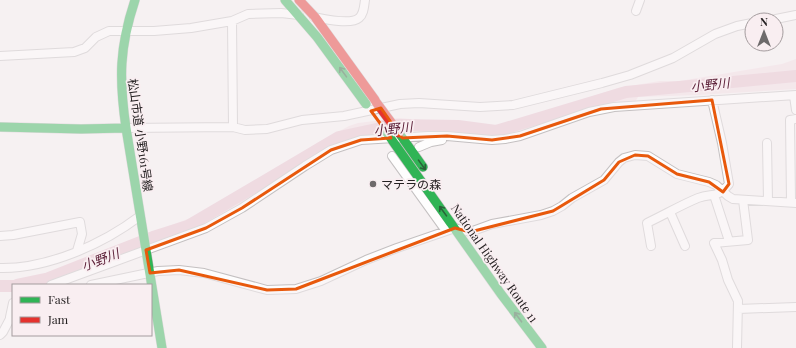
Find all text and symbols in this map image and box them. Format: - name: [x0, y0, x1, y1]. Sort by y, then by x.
- north arrow: [744, 12, 784, 52]
- text: N: [760, 14, 768, 29]
- one-way arrow: [339, 67, 347, 78]
- water label: 小野川: [690, 73, 732, 94]
- street label: 松山市道 小野161号線: [125, 77, 157, 193]
- water label: 小野川: [373, 117, 415, 138]
- one-way arrow: [417, 159, 426, 170]
- place label: マテラの森: [381, 176, 441, 192]
- marker: マテラの森: [368, 179, 378, 189]
- street label: National Highway Route 11: [448, 201, 542, 326]
- one-way arrow: [439, 205, 447, 216]
- water label: 小野川: [79, 243, 123, 274]
- legend: [12, 284, 152, 336]
- text: Fast: [48, 291, 71, 307]
- text: Jam: [47, 311, 69, 327]
- one-way arrow: [514, 311, 522, 322]

